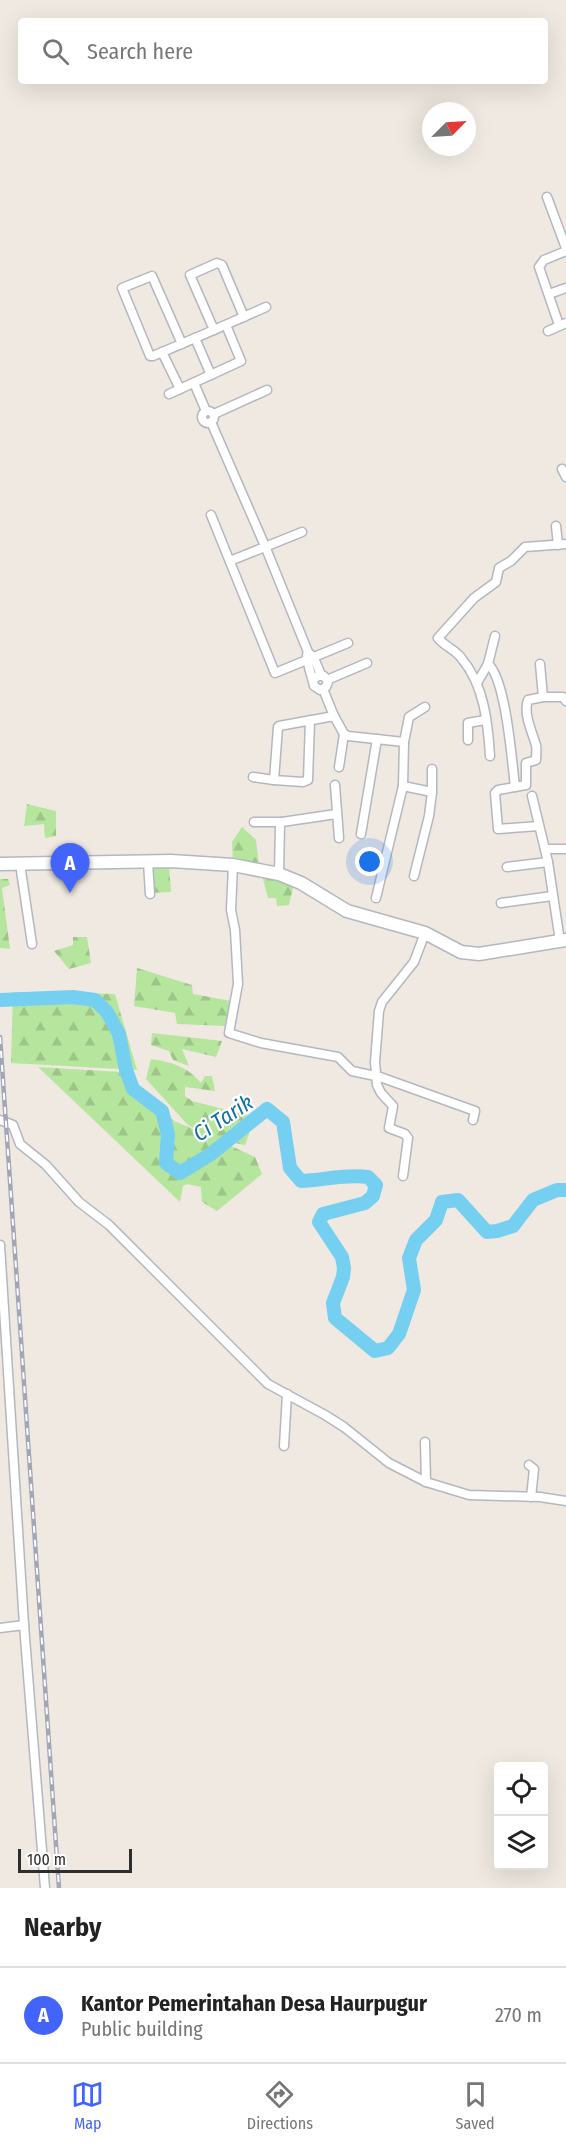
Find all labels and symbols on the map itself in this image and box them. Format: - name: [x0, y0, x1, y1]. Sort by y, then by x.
- north arrow: [422, 102, 476, 156]
- pin: A: [50, 844, 90, 893]
- your location: [355, 847, 384, 876]
- water label: Ci Tarik: [188, 1089, 258, 1147]
- scale bar: [18, 1846, 132, 1874]

